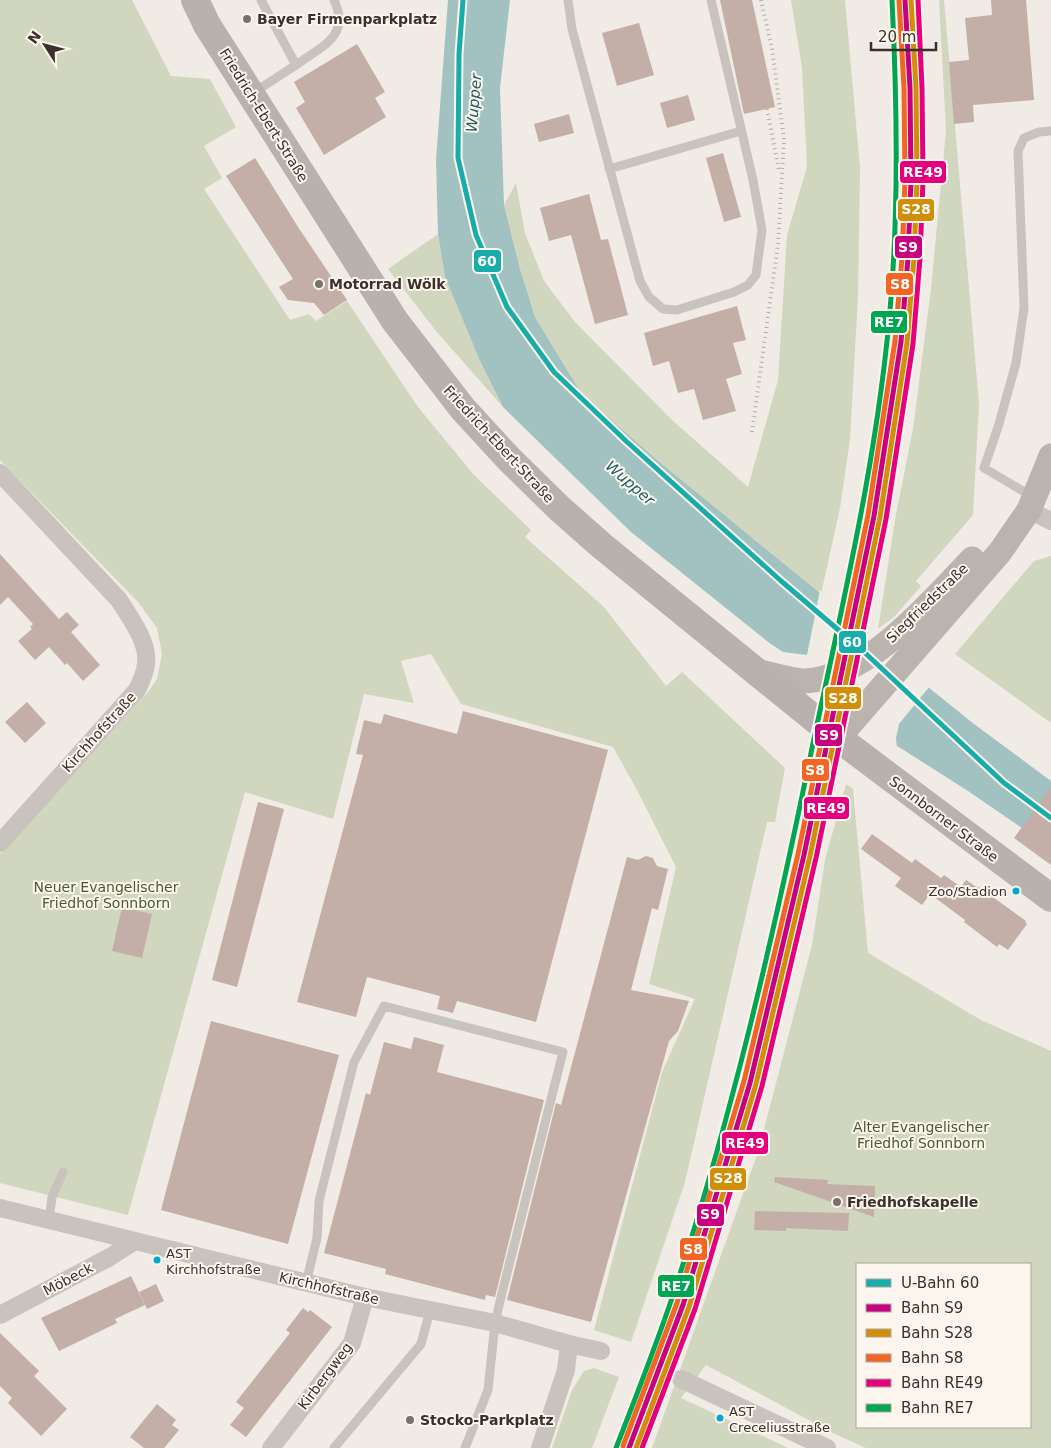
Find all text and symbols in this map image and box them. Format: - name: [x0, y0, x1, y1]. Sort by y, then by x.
- place label: Bayer Firmenparkplatz: [257, 11, 437, 27]
- marker: Bayer Firmenparkplatz: [241, 13, 253, 25]
- north arrow: [20, 20, 70, 70]
- scale bar: [871, 20, 936, 52]
- text: N: [25, 28, 44, 47]
- text: 20 m: [878, 28, 916, 46]
- street label: Friedrich-Ebert-Straße: [216, 45, 312, 185]
- water label: Wupper: [462, 72, 486, 133]
- line badge: RE49: [899, 160, 947, 184]
- text: RE49: [903, 164, 943, 180]
- line badge: S28: [897, 198, 935, 222]
- text: S28: [901, 201, 931, 217]
- line badge: S9: [894, 235, 923, 259]
- text: S9: [898, 239, 918, 255]
- line badge: 60: [473, 249, 502, 273]
- text: 60: [477, 253, 497, 269]
- line badge: S8: [885, 272, 914, 296]
- place label: Motorrad Wölk: [329, 276, 446, 292]
- text: S8: [890, 276, 910, 292]
- marker: Motorrad Wölk: [313, 278, 325, 290]
- line badge: RE7: [870, 310, 908, 334]
- text: RE7: [874, 314, 904, 330]
- street label: Friedrich-Ebert-Straße: [441, 382, 557, 506]
- water label: Wupper: [602, 457, 659, 510]
- street label: Siegfriedstraße: [883, 560, 971, 646]
- line badge: 60: [838, 630, 867, 654]
- text: 60: [842, 634, 862, 650]
- line badge: S28: [824, 686, 862, 710]
- street label: Kirchhofstraße: [59, 689, 139, 775]
- text: S28: [828, 690, 858, 706]
- line badge: S9: [814, 723, 843, 747]
- text: S9: [819, 727, 839, 743]
- line badge: S8: [801, 758, 830, 782]
- text: S8: [805, 762, 825, 778]
- street label: Sonnborner Straße: [886, 773, 1002, 865]
- line badge: RE49: [803, 796, 850, 820]
- text: RE49: [806, 800, 846, 816]
- park label: Neuer Evangelischer Friedhof Sonnborn: [34, 879, 179, 911]
- place label: Zoo/Stadion: [928, 884, 1007, 899]
- marker: Zoo/Stadion: [1011, 886, 1021, 896]
- park label: Alter Evangelischer Friedhof Sonnborn: [853, 1119, 989, 1151]
- line badge: RE49: [721, 1131, 769, 1155]
- text: RE49: [725, 1135, 765, 1151]
- line badge: S28: [709, 1167, 747, 1191]
- text: S28: [713, 1170, 743, 1186]
- place label: Friedhofskapelle: [847, 1194, 978, 1210]
- marker: Friedhofskapelle: [831, 1196, 843, 1208]
- line badge: S9: [696, 1203, 725, 1227]
- text: S9: [700, 1206, 720, 1222]
- line badge: S8: [679, 1237, 708, 1261]
- text: S8: [683, 1241, 703, 1257]
- place label: AST Kirchhofstraße: [166, 1246, 261, 1277]
- marker: AST Kirchhofstraße: [152, 1255, 162, 1265]
- street label: Möbeck: [40, 1259, 96, 1299]
- legend: [856, 1263, 1031, 1428]
- street label: Kirchhofstraße: [277, 1269, 381, 1307]
- line badge: RE7: [657, 1274, 695, 1298]
- text: U-Bahn 60: [901, 1274, 979, 1292]
- text: RE7: [661, 1278, 691, 1294]
- text: Bahn S9: [901, 1299, 963, 1317]
- text: Bahn S28: [901, 1324, 973, 1342]
- street label: Kirbergweg: [295, 1339, 355, 1413]
- text: Bahn S8: [901, 1349, 963, 1367]
- text: Bahn RE49: [901, 1374, 983, 1392]
- text: Bahn RE7: [901, 1399, 974, 1417]
- place label: AST Creceliusstraße: [729, 1404, 830, 1435]
- place label: Stocko-Parkplatz: [420, 1412, 554, 1428]
- marker: AST Creceliusstraße: [715, 1413, 725, 1423]
- marker: Stocko-Parkplatz: [404, 1414, 416, 1426]

